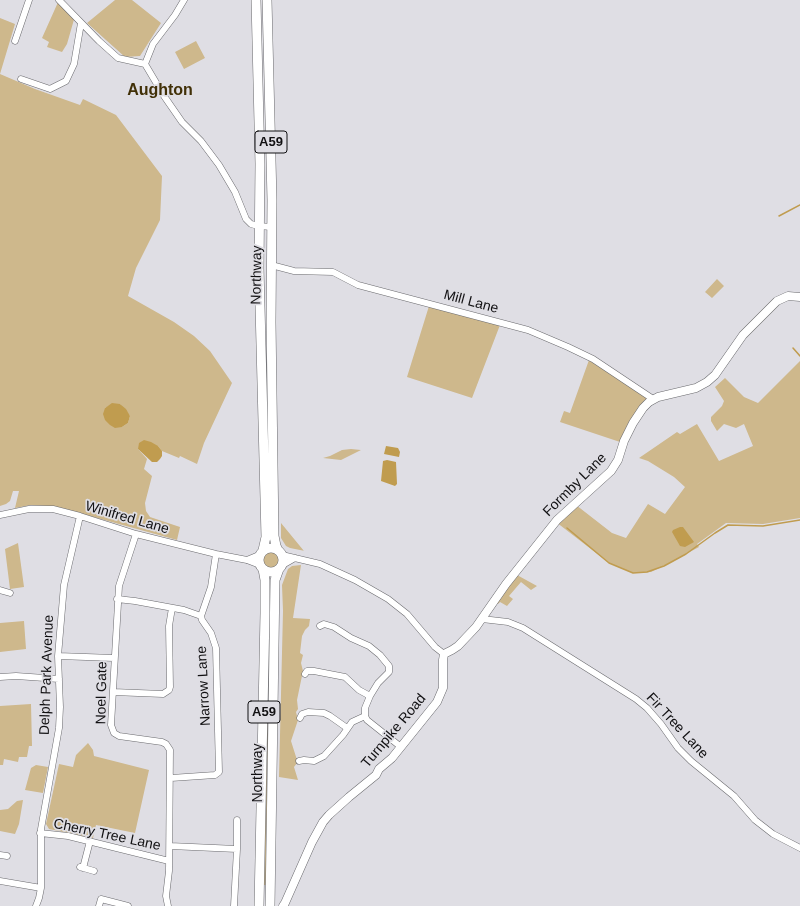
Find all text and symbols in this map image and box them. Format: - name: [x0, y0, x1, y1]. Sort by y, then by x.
- district label: Aughton: [127, 81, 193, 101]
- road number: A59: [255, 131, 287, 153]
- street label: Northway: [248, 245, 266, 305]
- street label: Mill Lane: [442, 287, 500, 317]
- street label: Formby Lane: [540, 450, 610, 520]
- street label: Winifred Lane: [83, 498, 171, 538]
- street label: Delph Park Avenue: [37, 615, 57, 735]
- street label: Narrow Lane: [194, 646, 214, 726]
- street label: Noel Gate: [93, 661, 111, 725]
- street label: Fir Tree Lane: [642, 690, 712, 762]
- street label: Turnpike Road: [358, 691, 430, 771]
- road number: A59: [248, 701, 280, 723]
- street label: Northway: [250, 743, 266, 803]
- street label: Cherry Tree Lane: [52, 815, 162, 855]

